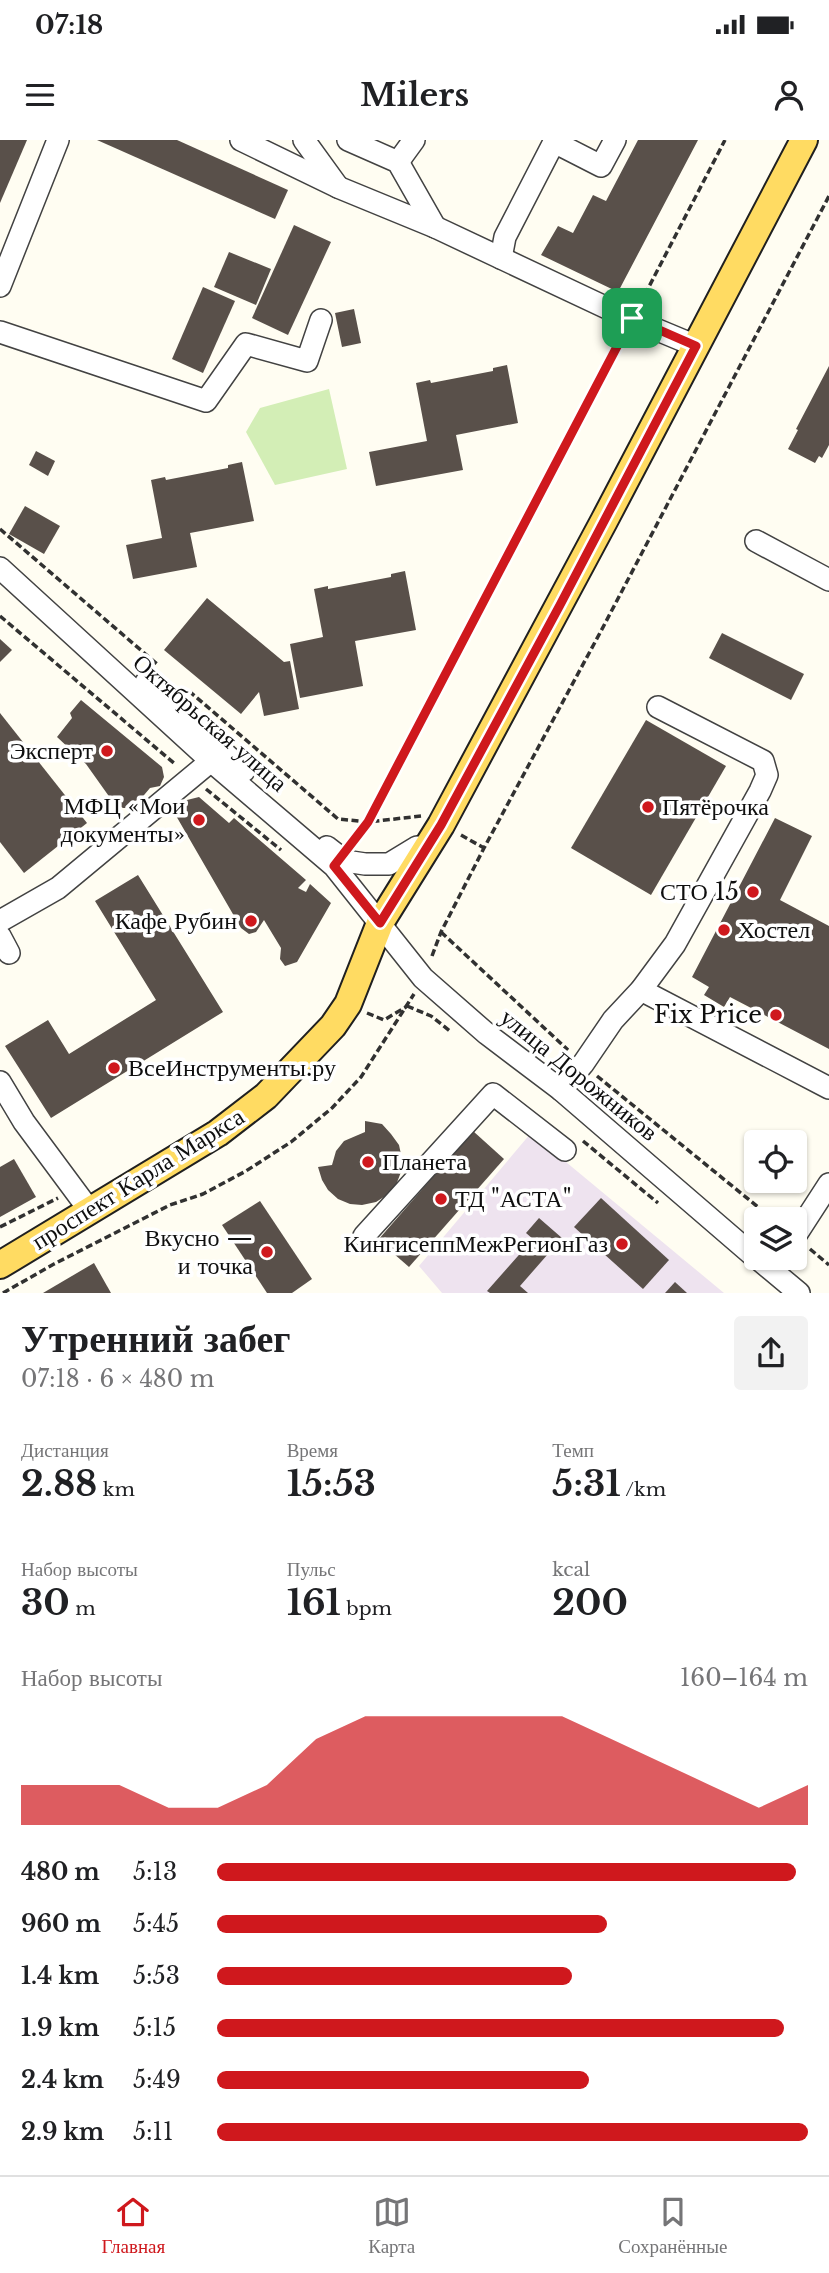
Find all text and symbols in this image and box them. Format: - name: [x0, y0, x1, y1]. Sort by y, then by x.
- text: 07:18: [35, 9, 103, 41]
- text: Milers: [360, 75, 469, 115]
- icon: menu: [21, 76, 59, 114]
- icon: person: [770, 76, 808, 114]
- pin: [602, 288, 662, 348]
- icon: arrive: [613, 299, 651, 337]
- street label: Октябрьская улица: [127, 648, 294, 798]
- place label: Эксперт: [10, 736, 94, 765]
- marker: Эксперт: [99, 743, 115, 759]
- place label: МФЦ «Мои документы»: [61, 791, 185, 848]
- place label: Пятёрочка: [662, 792, 769, 821]
- marker: Пятёрочка: [640, 799, 656, 815]
- marker: МФЦ «Мои документы»: [191, 812, 207, 828]
- place label: СТО 15: [660, 877, 739, 906]
- marker: СТО 15: [745, 884, 761, 900]
- place label: Кафе Рубин: [115, 906, 237, 935]
- marker: Кафе Рубин: [243, 913, 259, 929]
- place label: Хостел: [738, 915, 810, 944]
- marker: Хостел: [716, 922, 732, 938]
- place label: Fix Price: [654, 1000, 762, 1029]
- street label: улица Дорожников: [495, 1002, 664, 1147]
- marker: Fix Price: [768, 1007, 784, 1023]
- place label: ВсеИнструменты.ру: [128, 1053, 336, 1082]
- marker: ВсеИнструменты.ру: [106, 1060, 122, 1076]
- street label: проспект Карла Маркса: [26, 1101, 249, 1256]
- map controls: [744, 1130, 807, 1270]
- button: locate: [744, 1130, 807, 1193]
- place label: Планета: [382, 1147, 467, 1176]
- marker: Планета: [360, 1154, 376, 1170]
- place label: ТД "АСТА": [455, 1184, 571, 1213]
- marker: ТД "АСТА": [433, 1191, 449, 1207]
- button: layers: [744, 1207, 807, 1270]
- place label: Вкусно — и точка: [145, 1223, 253, 1280]
- place label: КингисеппМежРегионГаз: [343, 1229, 608, 1258]
- marker: КингисеппМежРегионГаз: [614, 1236, 630, 1252]
- marker: Вкусно — и точка: [259, 1244, 275, 1260]
- text: Утренний забег: [21, 1315, 291, 1362]
- button: share: [734, 1316, 808, 1390]
- text: 07:18 · 6 × 480 m: [21, 1365, 215, 1393]
- text: Дистанция: [21, 1439, 109, 1462]
- text: Время: [287, 1439, 338, 1462]
- text: Темп: [552, 1439, 594, 1462]
- text: 2.88: [21, 1462, 97, 1505]
- text: 15:53: [287, 1462, 376, 1505]
- text: 5:31: [552, 1462, 621, 1505]
- text: km: [97, 1478, 135, 1501]
- text: /km: [621, 1478, 666, 1501]
- text: Набор высоты: [21, 1558, 138, 1581]
- text: Пульс: [287, 1558, 336, 1581]
- text: kcal: [552, 1558, 590, 1581]
- text: 30: [21, 1581, 70, 1624]
- text: 161: [287, 1581, 341, 1624]
- text: 200: [552, 1581, 628, 1624]
- text: m: [70, 1597, 96, 1620]
- text: bpm: [341, 1597, 392, 1620]
- text: Набор высоты: [21, 1664, 162, 1692]
- text: 160–164 m: [680, 1664, 808, 1692]
- text: 480 m: [21, 1858, 100, 1886]
- text: 5:13: [133, 1858, 177, 1886]
- text: 960 m: [21, 1910, 101, 1938]
- text: 5:45: [133, 1910, 179, 1938]
- text: 1.4 km: [21, 1962, 99, 1990]
- text: 5:53: [133, 1962, 180, 1990]
- text: 1.9 km: [21, 2014, 99, 2042]
- text: 5:15: [133, 2014, 176, 2042]
- text: 2.4 km: [21, 2066, 104, 2094]
- text: 5:49: [133, 2066, 181, 2094]
- text: 2.9 km: [21, 2118, 104, 2146]
- text: 5:11: [133, 2118, 173, 2146]
- tab: Главная: [101, 2193, 165, 2258]
- tab: Карта: [368, 2193, 415, 2258]
- tab: Сохранённые: [618, 2193, 728, 2258]

